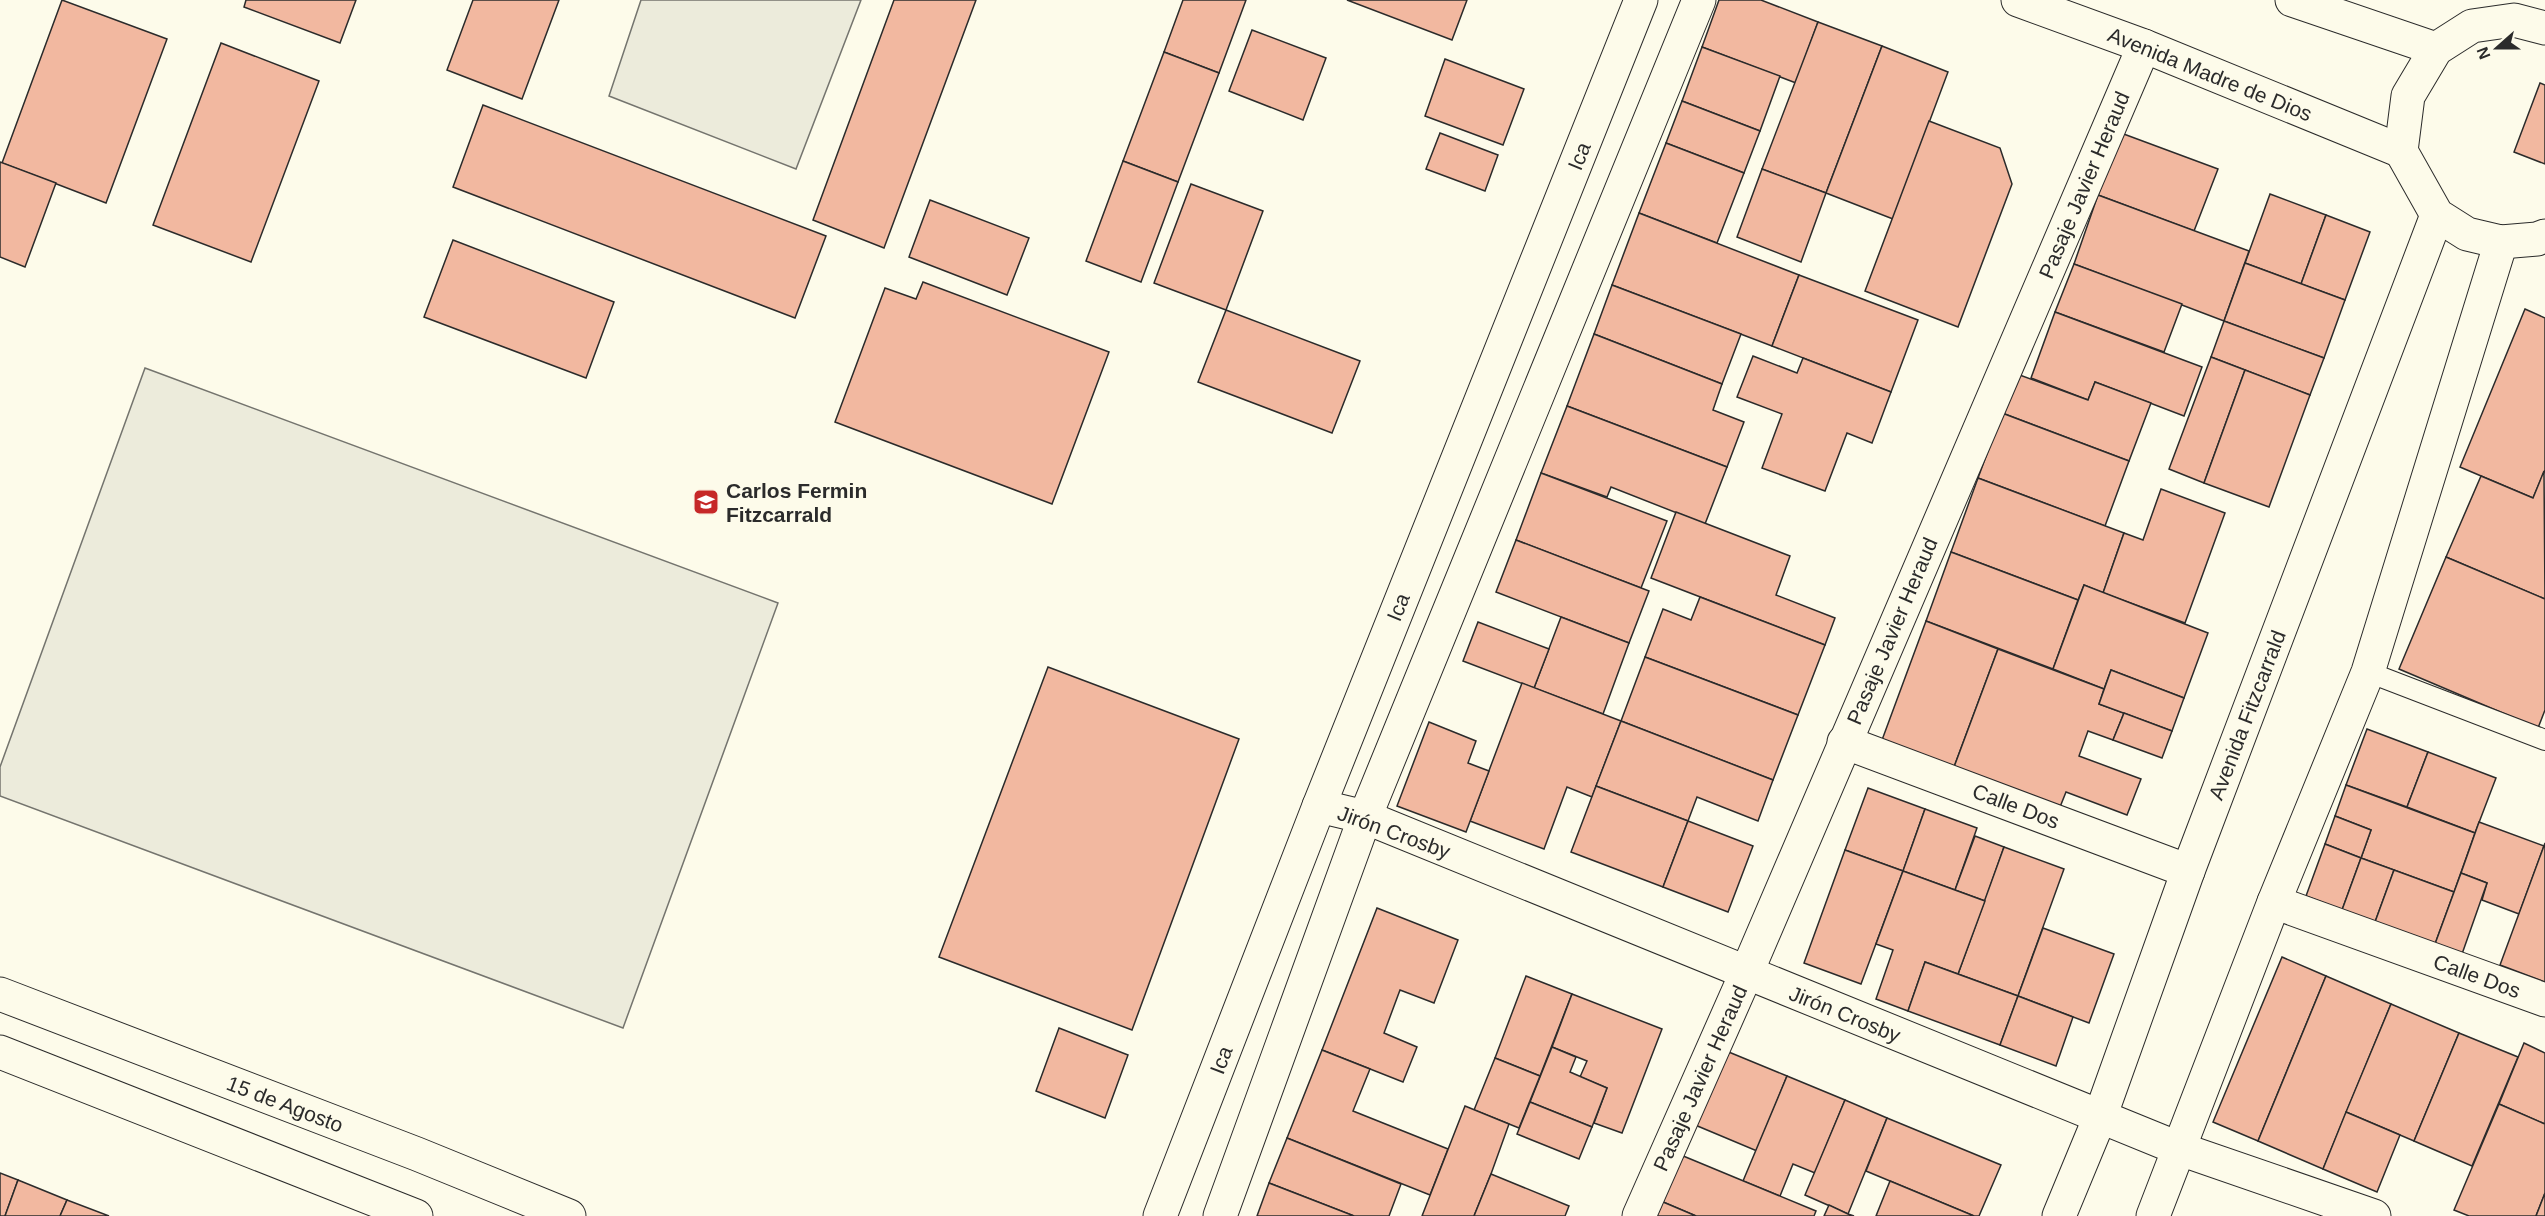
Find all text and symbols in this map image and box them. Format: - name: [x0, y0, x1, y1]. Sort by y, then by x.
- north arrow: [2467, 18, 2527, 78]
- street label: Avenida Madre de Dios: [2105, 23, 2315, 125]
- text: N: [2473, 45, 2493, 62]
- street label: Pasaje Javier Heraud: [2034, 88, 2134, 282]
- street label: Ica: [1563, 138, 1595, 173]
- place label: Carlos Fermin Fitzcarrald: [726, 479, 867, 526]
- school or university icon: Carlos Fermin Fitzcarrald: [691, 487, 721, 517]
- street label: Pasaje Javier Heraud: [1842, 534, 1942, 728]
- street label: Ica: [1382, 589, 1414, 624]
- street label: Avenida Fitzcarrald: [2204, 627, 2290, 803]
- street label: Calle Dos: [1969, 779, 2063, 833]
- street label: Jirón Crosby: [1335, 801, 1454, 863]
- street label: Calle Dos: [2430, 950, 2524, 1002]
- street label: Jirón Crosby: [1786, 981, 1904, 1047]
- street label: Pasaje Javier Heraud: [1649, 982, 1751, 1174]
- street label: Ica: [1205, 1043, 1237, 1077]
- street label: 15 de Agosto: [224, 1071, 346, 1137]

